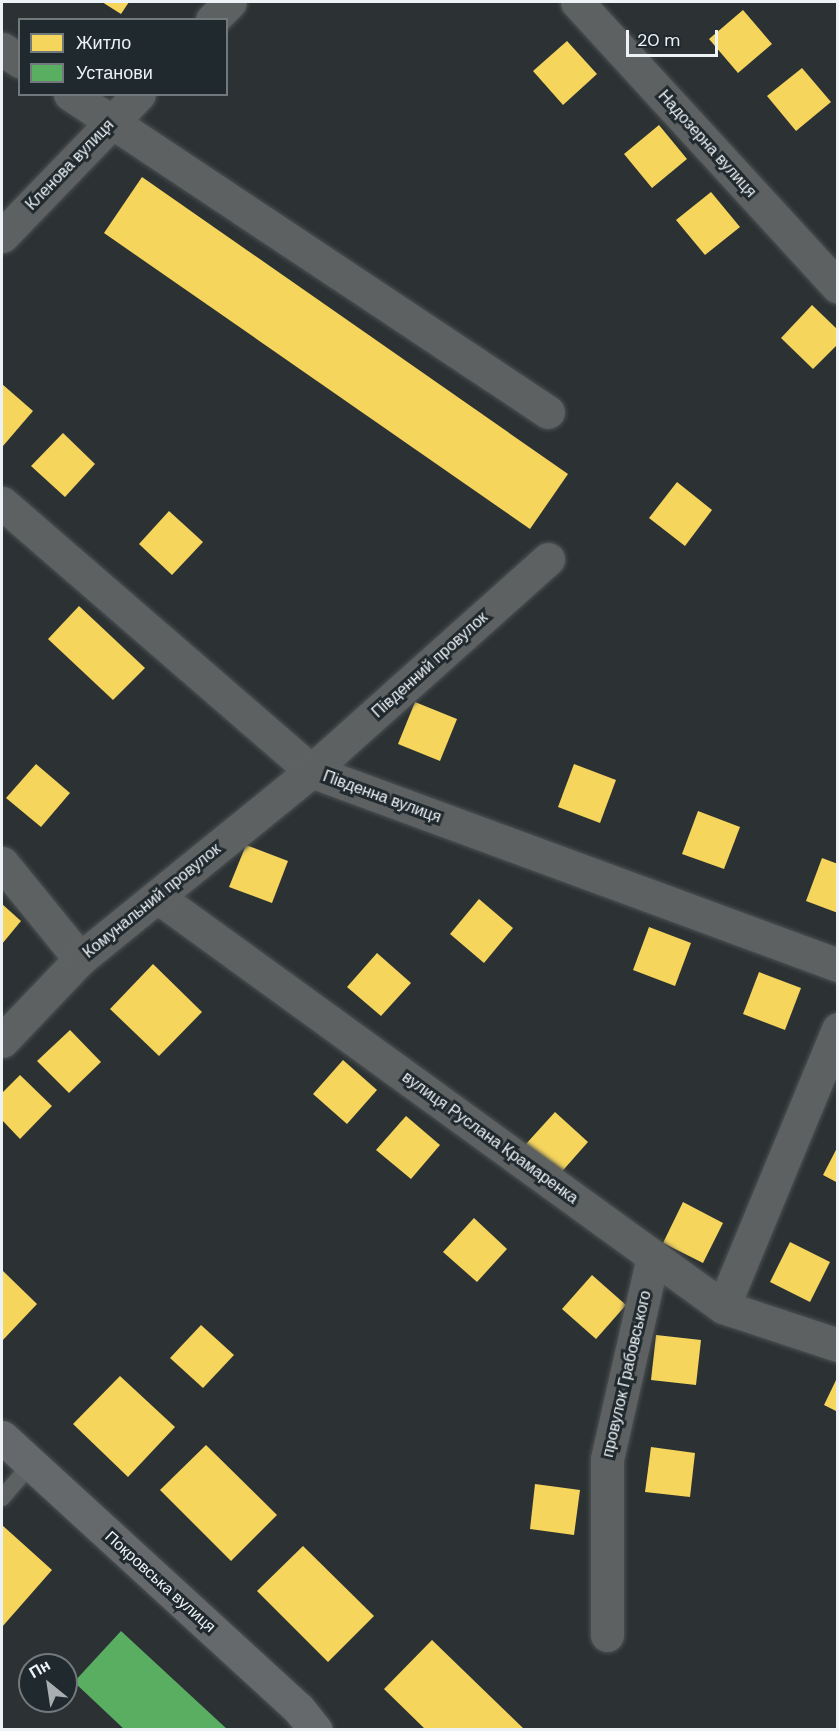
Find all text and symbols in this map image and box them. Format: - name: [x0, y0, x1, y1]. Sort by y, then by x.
- legend: [18, 18, 228, 96]
- scale bar: [629, 18, 720, 56]
- text: 20 m: [637, 28, 680, 52]
- text: Житло: [76, 31, 131, 55]
- text: Установи: [76, 61, 153, 85]
- street label: Надозерна вулиця: [654, 87, 760, 201]
- street label: Кленова вулиця: [22, 116, 118, 214]
- street label: Південний провулок: [368, 608, 492, 722]
- street label: Південна вулиця: [320, 767, 444, 827]
- street label: Комунальний провулок: [79, 840, 225, 962]
- street label: вулиця Руслана Крамаренка: [398, 1068, 582, 1208]
- street label: провулок Грабовського: [598, 1289, 656, 1459]
- street label: Покровська вулиця: [101, 1527, 219, 1637]
- north arrow: [18, 1653, 78, 1713]
- text: Пн: [25, 1654, 54, 1683]

